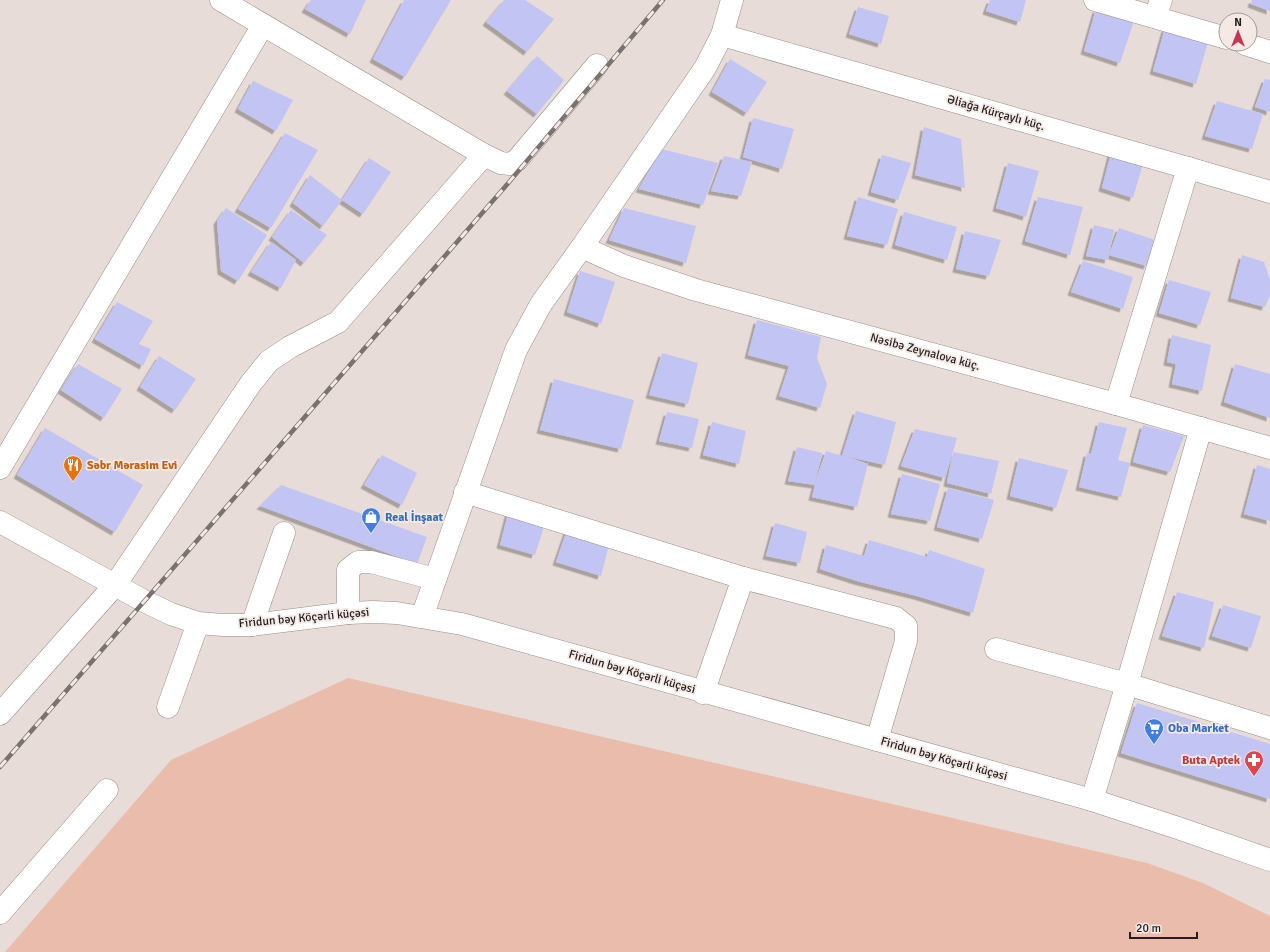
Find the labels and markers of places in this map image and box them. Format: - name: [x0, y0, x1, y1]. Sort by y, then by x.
- restaurant icon: Səbr Mərasim Evi: [62, 454, 84, 482]
- place label: Səbr Mərasim Evi: [87, 458, 177, 473]
- shop icon: Real İnşaat: [360, 506, 382, 534]
- place label: Real İnşaat: [385, 510, 444, 525]
- supermarket icon: Oba Market: [1143, 717, 1165, 745]
- place label: Oba Market: [1168, 721, 1229, 736]
- pharmacy icon: Buta Aptek: [1243, 749, 1265, 777]
- place label: Buta Aptek: [1182, 753, 1241, 768]

